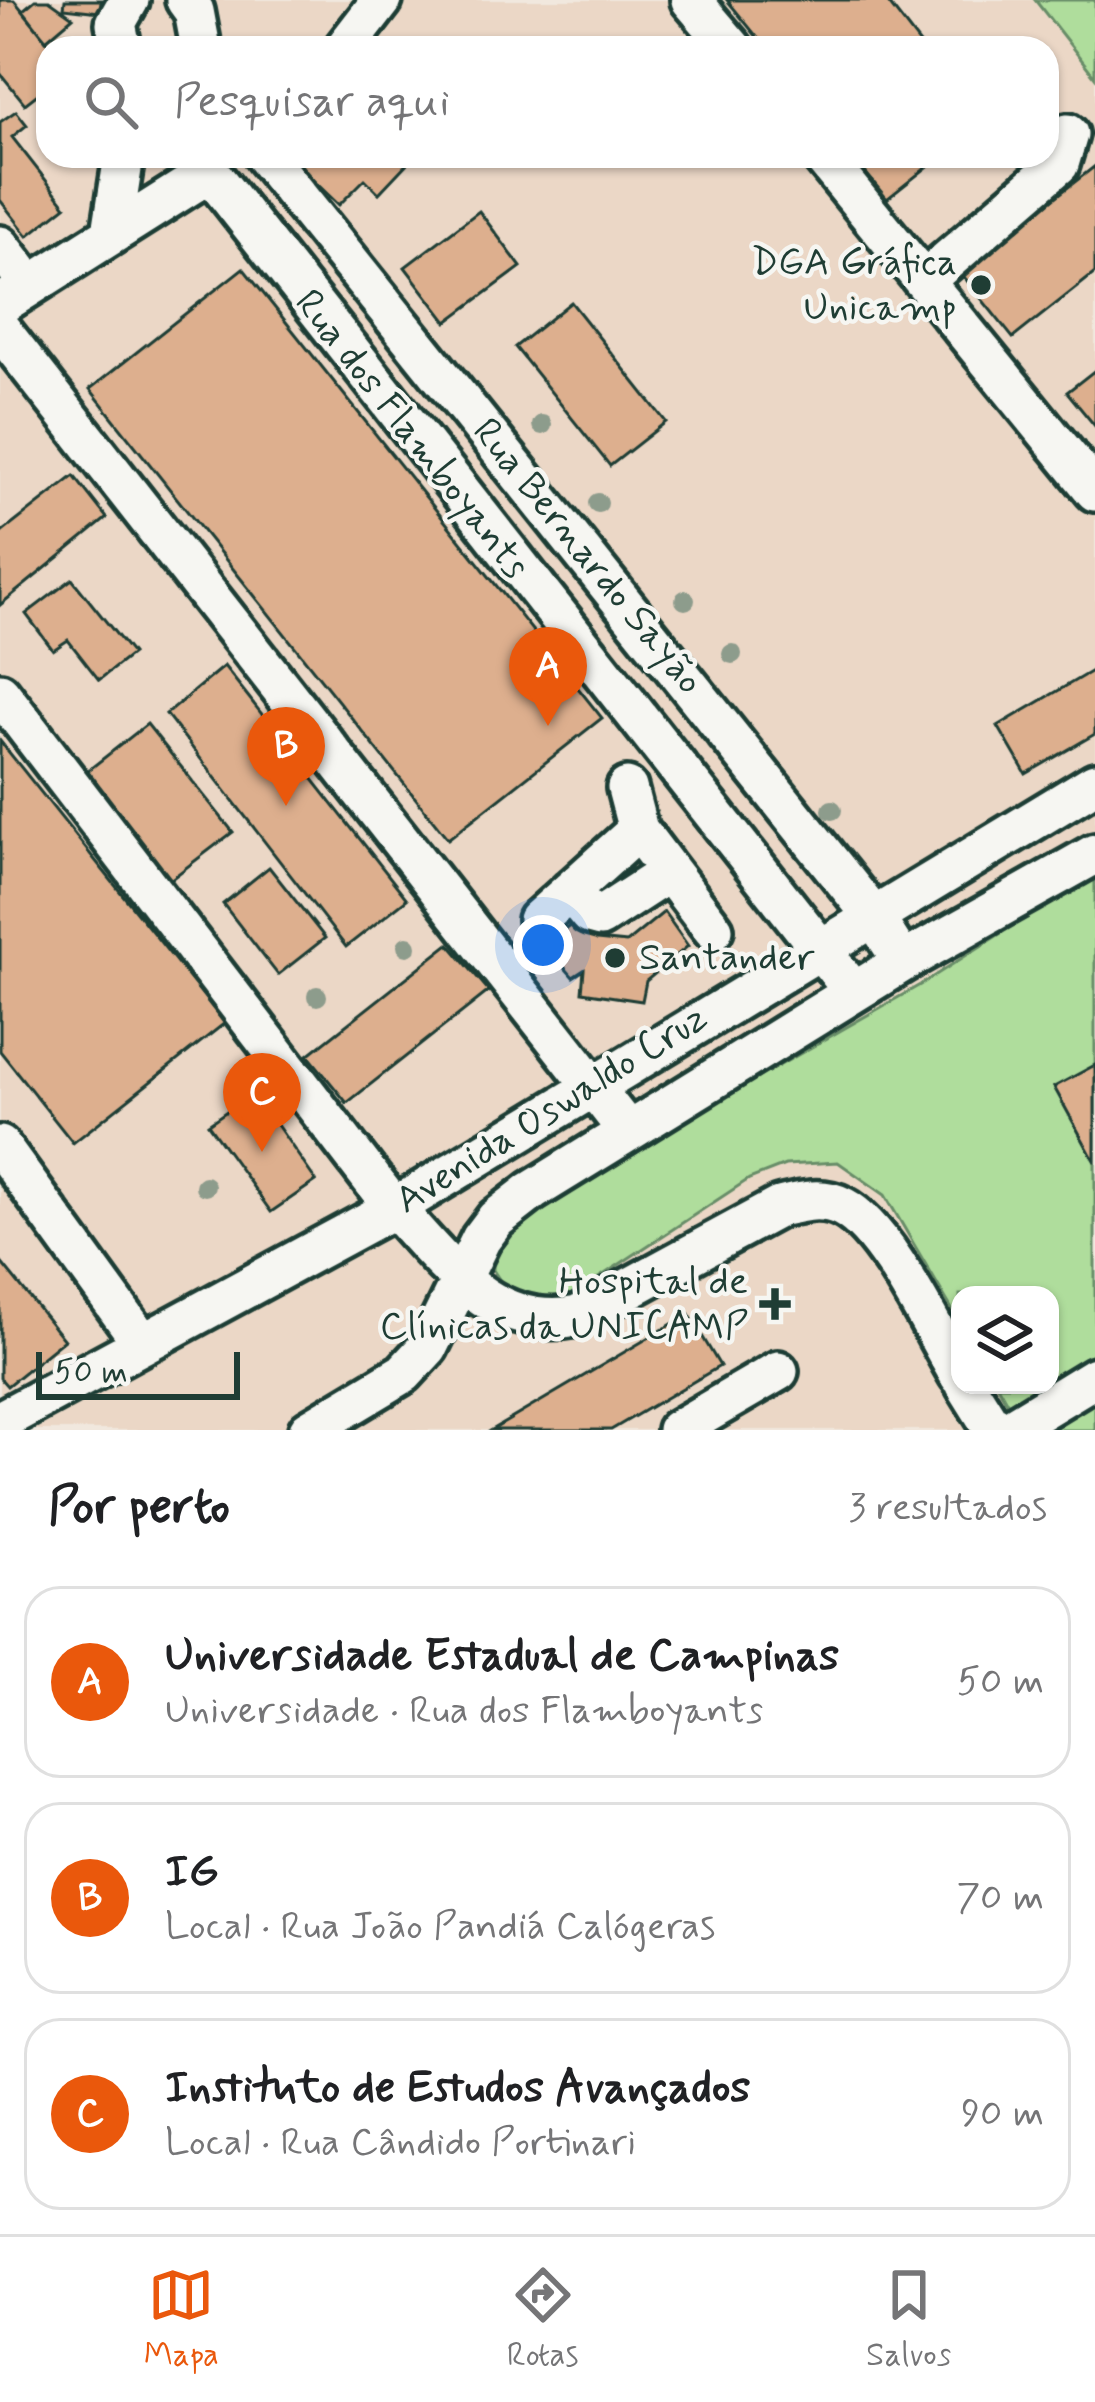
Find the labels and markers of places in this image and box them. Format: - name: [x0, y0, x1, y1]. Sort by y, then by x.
- place label: DGA Gráfica Unicamp: [751, 238, 957, 334]
- marker: DGA Gráfica Unicamp: [968, 272, 994, 298]
- pin: A: [509, 627, 587, 726]
- pin: B: [247, 707, 325, 806]
- place label: Santander: [639, 933, 815, 984]
- marker: Santander: [602, 945, 628, 971]
- pin: C: [223, 1053, 301, 1152]
- place label: Hospital de Clínicas da UNICAMP: [380, 1257, 748, 1353]
- marker: Hospital de Clínicas da UNICAMP: [759, 1288, 791, 1320]

